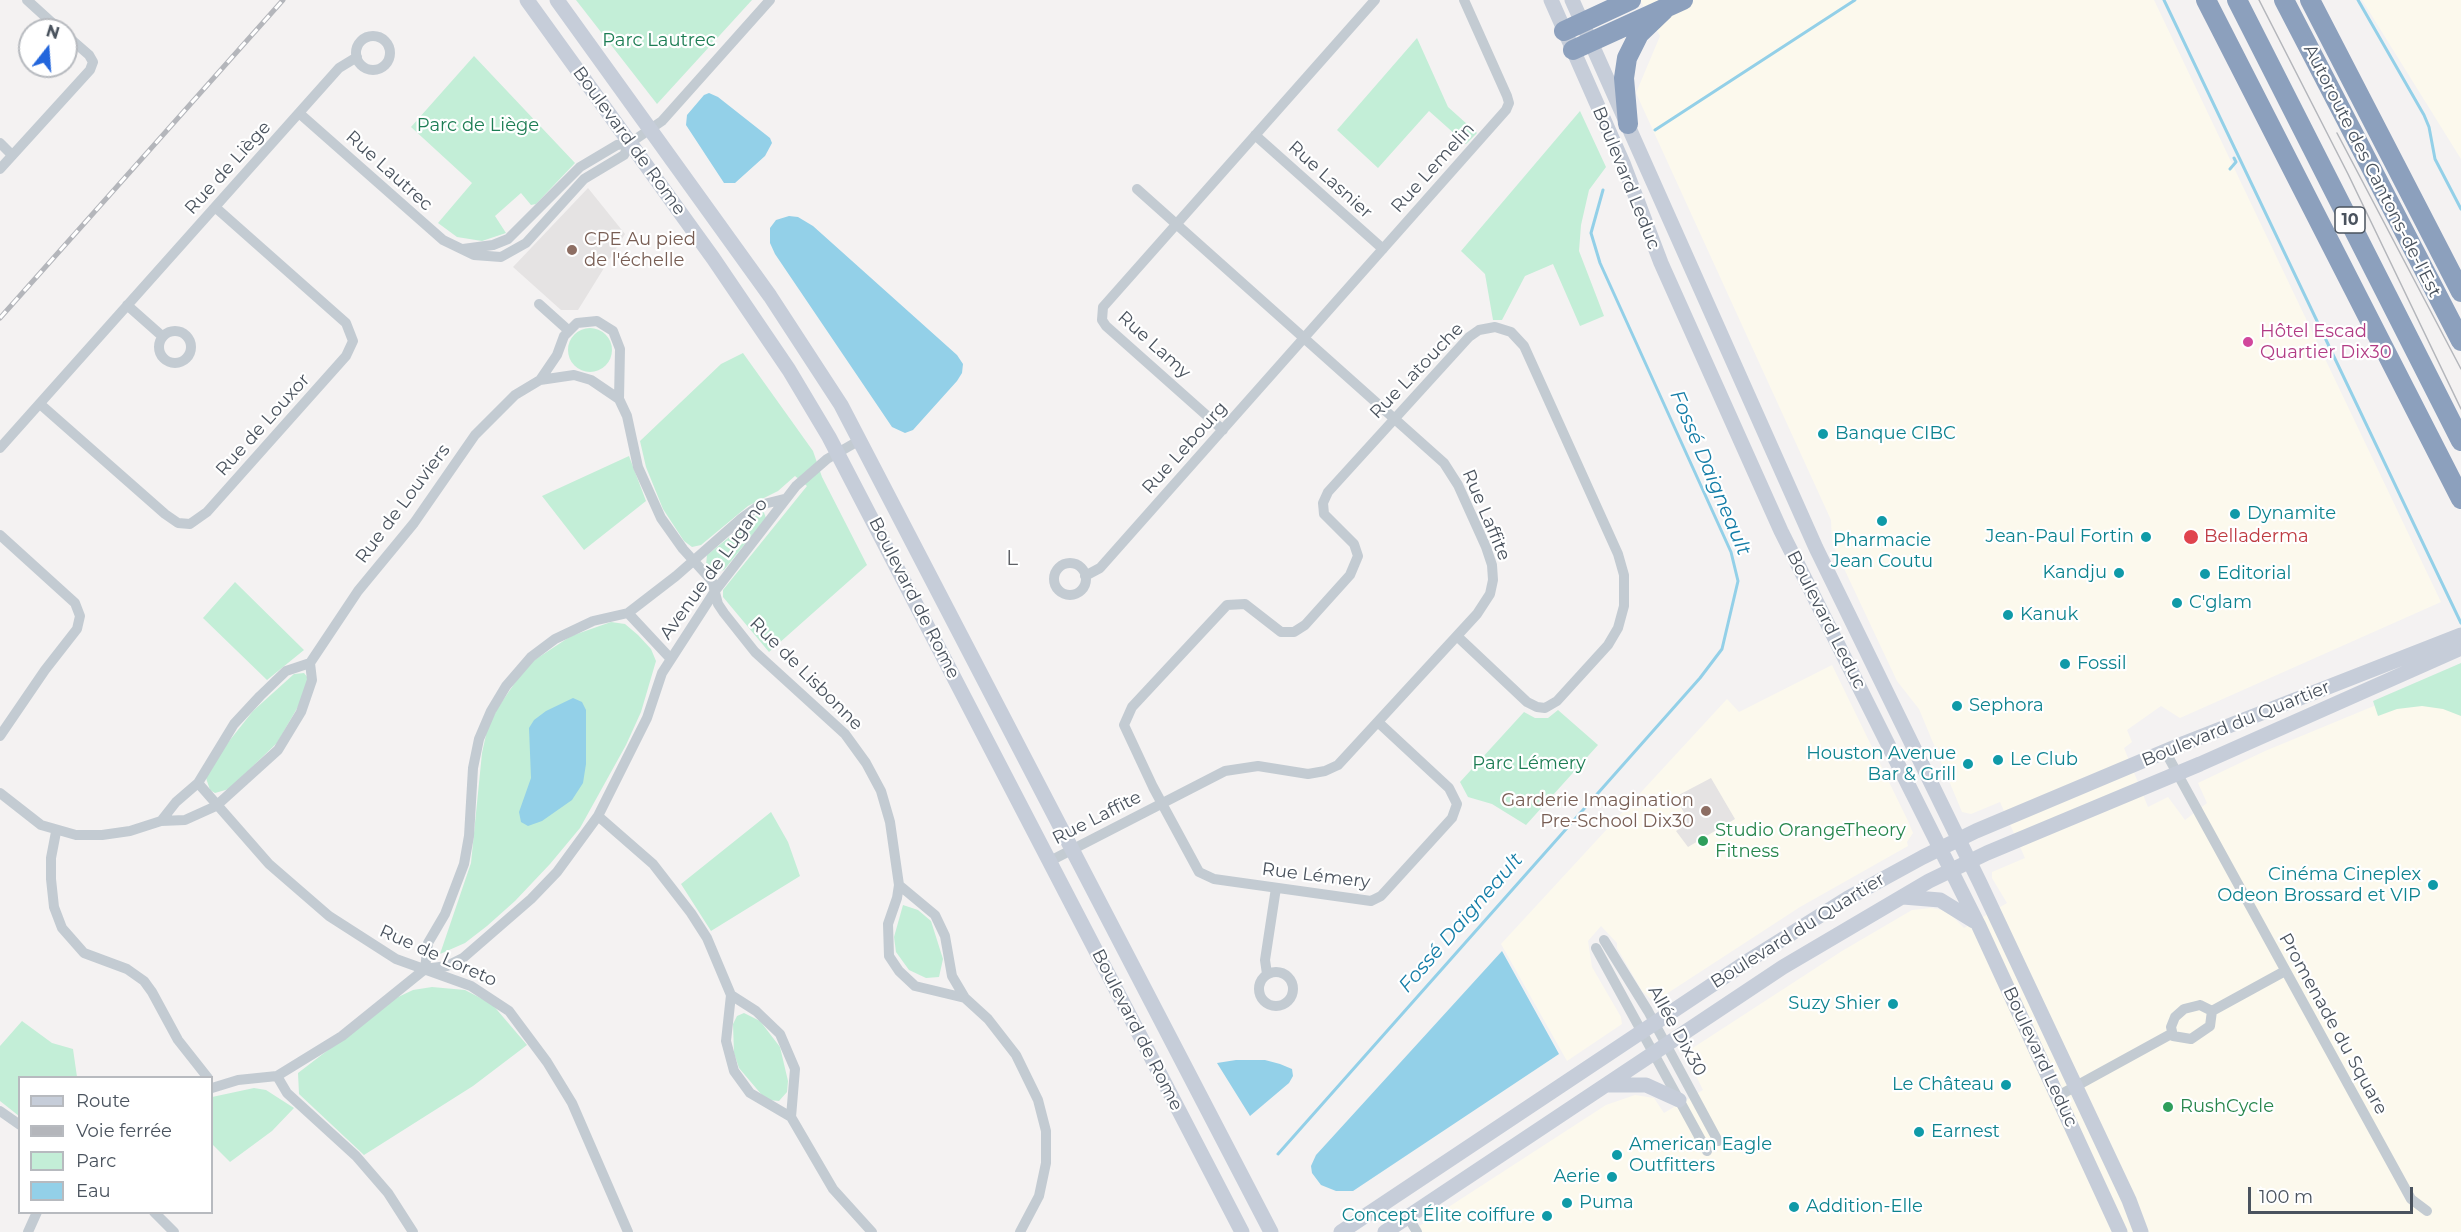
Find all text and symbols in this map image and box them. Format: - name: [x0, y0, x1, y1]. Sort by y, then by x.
- north arrow: [18, 18, 78, 78]
- text: N: [44, 21, 62, 43]
- park label: Parc Lautrec: [602, 30, 716, 52]
- street label: Autoroute des Cantons-de-l'Est: [2299, 41, 2445, 301]
- street label: Boulevard de Rome: [568, 62, 690, 220]
- street label: Boulevard Leduc: [1587, 103, 1665, 253]
- park label: Parc de Liège: [417, 115, 539, 137]
- street label: Rue de Liège: [180, 117, 276, 219]
- street label: Rue Lemelin: [1387, 118, 1479, 218]
- street label: Rue Lautrec: [341, 126, 437, 216]
- street label: Rue Lasnier: [1283, 137, 1377, 223]
- road number: 10: [2335, 207, 2365, 233]
- place label: CPE Au pied de l'échelle: [584, 229, 696, 272]
- marker: CPE Au pied de l'échelle: [565, 243, 579, 257]
- street label: Rue Lamy: [1113, 307, 1195, 383]
- street label: Rue Latouche: [1366, 318, 1468, 424]
- place label: Hôtel Escad Quartier Dix30: [2260, 321, 2392, 364]
- marker: Hôtel Escad Quartier Dix30: [2241, 335, 2255, 349]
- street label: Rue de Louxor: [211, 369, 315, 481]
- water label: Fossé Daigneault: [1664, 387, 1756, 559]
- street label: Rue Lebourg: [1138, 397, 1232, 499]
- place label: Banque CIBC: [1835, 423, 1956, 445]
- marker: Banque CIBC: [1816, 427, 1830, 441]
- street label: Rue de Louviers: [351, 440, 455, 568]
- street label: Rue Laffite: [1457, 466, 1515, 564]
- street label: Avenue de Lugano: [655, 494, 773, 644]
- place label: Dynamite: [2247, 503, 2336, 525]
- marker: Dynamite: [2228, 507, 2242, 521]
- street label: Boulevard de Rome: [864, 514, 964, 682]
- marker: Pharmacie Jean Coutu: [1875, 514, 1889, 528]
- place label: Jean-Paul Fortin: [1986, 526, 2134, 548]
- place label: Belladerma: [2204, 526, 2309, 548]
- marker: Belladerma: [2182, 528, 2200, 546]
- place label: Pharmacie Jean Coutu: [1831, 530, 1933, 572]
- marker: Jean-Paul Fortin: [2139, 530, 2153, 544]
- district label: L: [1006, 547, 1020, 571]
- street label: Boulevard Leduc: [1782, 547, 1870, 693]
- place label: Kandju: [2042, 562, 2107, 584]
- place label: Editorial: [2217, 563, 2291, 585]
- marker: Kandju: [2112, 566, 2126, 580]
- marker: Editorial: [2198, 567, 2212, 581]
- place label: C'glam: [2189, 592, 2252, 614]
- marker: C'glam: [2170, 596, 2184, 610]
- place label: Kanuk: [2020, 604, 2078, 626]
- marker: Kanuk: [2001, 608, 2015, 622]
- street label: Rue de Lisbonne: [745, 613, 867, 735]
- place label: Fossil: [2077, 653, 2127, 675]
- marker: Fossil: [2058, 657, 2072, 671]
- street label: Boulevard du Quartier: [2139, 676, 2333, 772]
- place label: Sephora: [1969, 695, 2044, 717]
- marker: Sephora: [1950, 699, 1964, 713]
- place label: Houston Avenue Bar & Grill: [1806, 743, 1956, 786]
- place label: Le Club: [2010, 749, 2078, 771]
- park label: Parc Lémery: [1472, 753, 1586, 775]
- marker: Le Club: [1991, 753, 2005, 767]
- marker: Houston Avenue Bar & Grill: [1961, 757, 1975, 771]
- street label: Rue Laffite: [1049, 786, 1145, 850]
- place label: Garderie Imagination Pre-School Dix30: [1501, 790, 1694, 832]
- marker: Garderie Imagination Pre-School Dix30: [1699, 804, 1713, 818]
- place label: Studio OrangeTheory Fitness: [1715, 820, 1906, 862]
- marker: Studio OrangeTheory Fitness: [1696, 834, 1710, 848]
- water label: Fossé Daigneault: [1394, 848, 1528, 998]
- street label: Rue Lémery: [1261, 859, 1371, 893]
- place label: Cinéma Cineplex Odeon Brossard et VIP: [2217, 864, 2421, 906]
- street label: Boulevard du Quartier: [1707, 869, 1889, 993]
- marker: Cinéma Cineplex Odeon Brossard et VIP: [2426, 878, 2440, 892]
- street label: Rue de Loreto: [376, 920, 500, 992]
- street label: Promenade du Square: [2274, 929, 2392, 1119]
- street label: Boulevard de Rome: [1087, 946, 1187, 1114]
- street label: Allée Dix30: [1643, 982, 1711, 1080]
- street label: Boulevard Leduc: [1998, 983, 2082, 1131]
- place label: Suzy Shier: [1788, 993, 1881, 1015]
- marker: Suzy Shier: [1886, 997, 1900, 1011]
- place label: Le Château: [1892, 1074, 1994, 1096]
- legend: [18, 1076, 213, 1214]
- marker: Le Château: [1999, 1078, 2013, 1092]
- text: Route: [76, 1090, 130, 1112]
- place label: RushCycle: [2180, 1096, 2274, 1118]
- marker: RushCycle: [2161, 1100, 2175, 1114]
- text: Voie ferrée: [76, 1120, 172, 1142]
- place label: Earnest: [1931, 1121, 2000, 1143]
- marker: Earnest: [1912, 1125, 1926, 1139]
- place label: American Eagle Outfitters: [1629, 1134, 1772, 1176]
- marker: American Eagle Outfitters: [1610, 1148, 1624, 1162]
- text: Parc: [76, 1150, 116, 1172]
- place label: Aerie: [1554, 1166, 1600, 1188]
- marker: Aerie: [1605, 1170, 1619, 1184]
- scale bar: [2251, 1175, 2416, 1213]
- text: Eau: [76, 1180, 111, 1202]
- text: 100 m: [2259, 1186, 2313, 1208]
- place label: Puma: [1579, 1192, 1634, 1214]
- marker: Puma: [1560, 1196, 1574, 1210]
- place label: Addition-Elle: [1806, 1196, 1923, 1218]
- marker: Addition-Elle: [1787, 1200, 1801, 1214]
- place label: Concept Élite coiffure: [1342, 1205, 1535, 1227]
- marker: Concept Élite coiffure: [1540, 1209, 1554, 1223]

